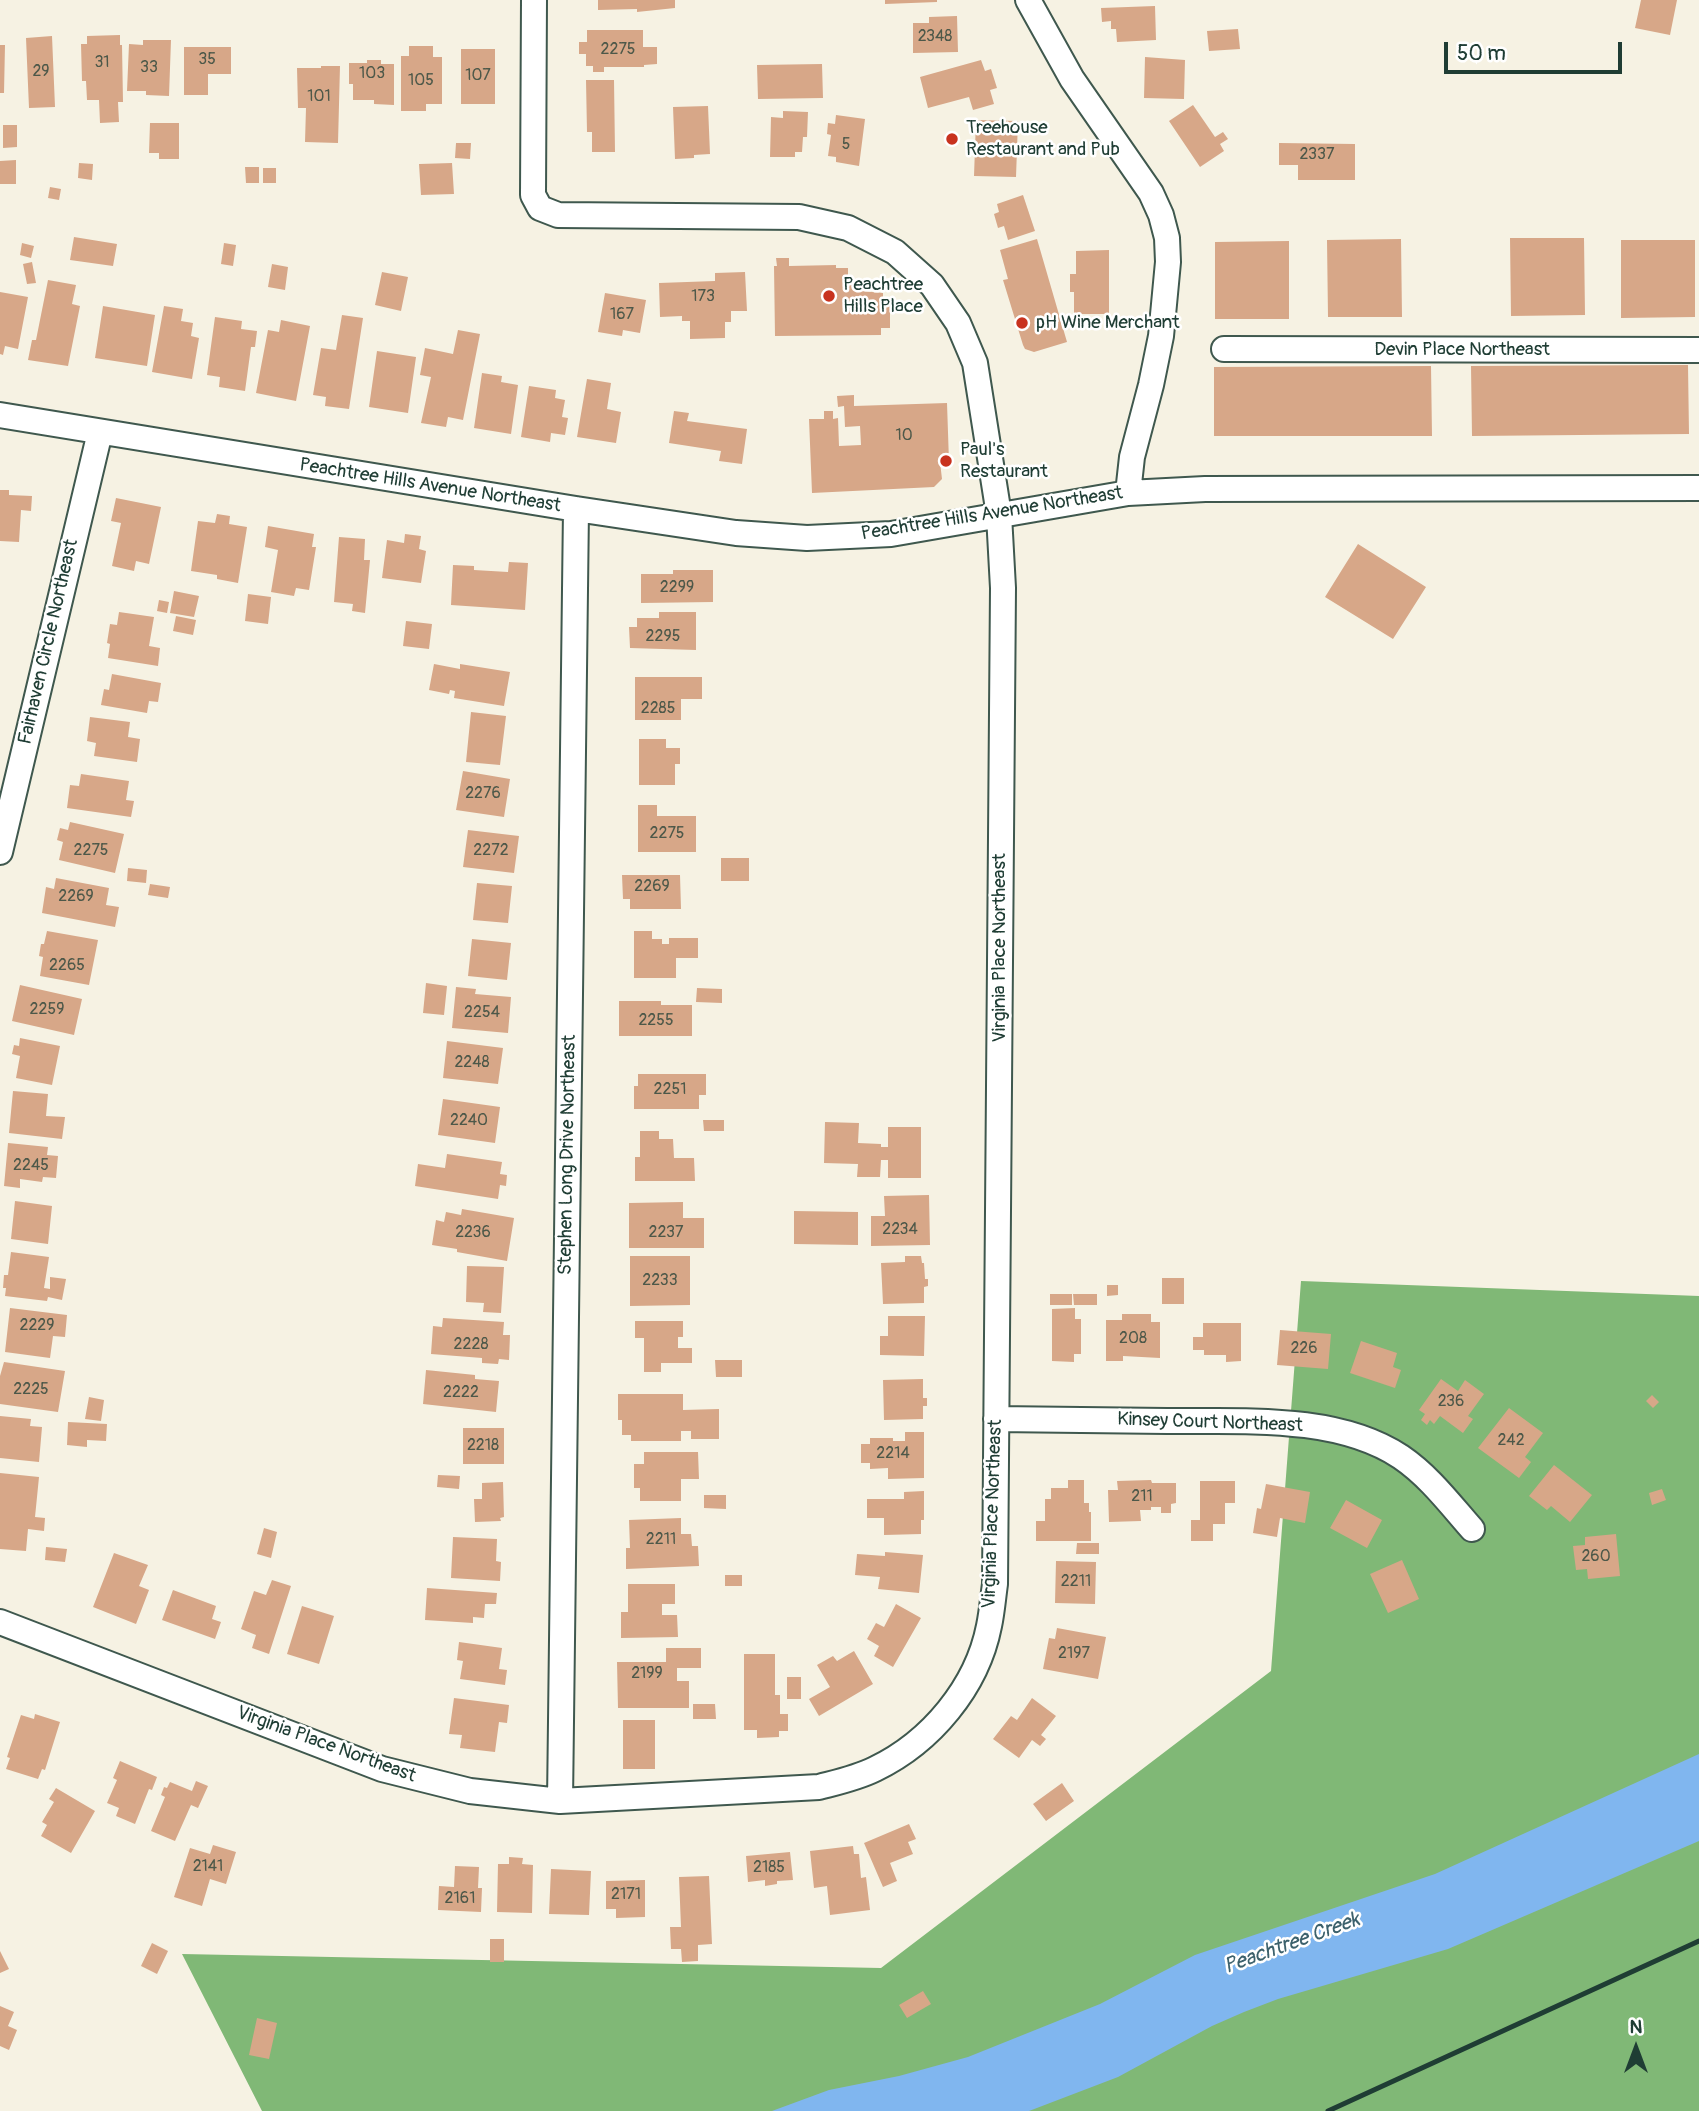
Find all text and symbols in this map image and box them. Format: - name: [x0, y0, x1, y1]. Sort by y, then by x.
- house number: 2348: [918, 27, 952, 47]
- scale bar: [1447, 28, 1626, 72]
- house number: 2275: [600, 40, 636, 60]
- text: 50 m: [1457, 40, 1506, 67]
- house number: 35: [198, 50, 216, 70]
- house number: 31: [94, 53, 110, 73]
- house number: 33: [140, 58, 158, 78]
- house number: 29: [32, 62, 50, 82]
- house number: 103: [359, 64, 385, 84]
- house number: 107: [465, 66, 491, 86]
- house number: 105: [408, 71, 434, 91]
- house number: 101: [307, 87, 331, 107]
- place label: Treehouse Restaurant and Pub: [966, 117, 1120, 161]
- marker: Treehouse Restaurant and Pub: [944, 131, 960, 147]
- house number: 5: [842, 135, 850, 155]
- house number: 2337: [1300, 145, 1334, 165]
- place label: Peachtree Hills Place: [843, 274, 923, 318]
- house number: 173: [691, 287, 715, 307]
- marker: Peachtree Hills Place: [821, 288, 837, 304]
- house number: 167: [610, 305, 634, 325]
- place label: pH Wine Merchant: [1036, 312, 1180, 334]
- marker: pH Wine Merchant: [1014, 315, 1030, 331]
- street label: Devin Place Northeast: [1374, 339, 1550, 361]
- house number: 10: [895, 426, 913, 446]
- place label: Paul's Restaurant: [960, 439, 1048, 483]
- marker: Paul's Restaurant: [938, 453, 954, 469]
- street label: Peachtree Hills Avenue Northeast: [298, 454, 562, 518]
- street label: Peachtree Hills Avenue Northeast: [860, 482, 1124, 546]
- street label: Fairhaven Circle Northeast: [14, 537, 84, 747]
- house number: 2299: [660, 578, 694, 598]
- house number: 2295: [646, 627, 680, 647]
- house number: 2285: [641, 699, 675, 719]
- house number: 2276: [465, 784, 501, 804]
- house number: 2275: [649, 824, 685, 844]
- house number: 2275: [73, 841, 109, 861]
- house number: 2272: [473, 841, 509, 861]
- street label: Virginia Place Northeast: [989, 853, 1011, 1043]
- house number: 2269: [634, 877, 670, 897]
- house number: 2269: [58, 887, 94, 907]
- house number: 2265: [49, 956, 85, 976]
- house number: 2259: [30, 1000, 64, 1020]
- house number: 2254: [464, 1003, 500, 1023]
- house number: 2255: [638, 1011, 674, 1031]
- street label: Stephen Long Drive Northeast: [555, 1035, 581, 1275]
- house number: 2248: [454, 1053, 490, 1073]
- house number: 2251: [654, 1080, 686, 1100]
- house number: 2240: [450, 1111, 488, 1131]
- house number: 2245: [13, 1156, 49, 1176]
- house number: 2234: [882, 1220, 918, 1240]
- house number: 2236: [455, 1223, 491, 1243]
- house number: 2237: [649, 1223, 683, 1243]
- house number: 2233: [642, 1271, 678, 1291]
- house number: 2229: [19, 1316, 55, 1336]
- house number: 208: [1119, 1329, 1147, 1349]
- house number: 2228: [454, 1335, 488, 1355]
- house number: 226: [1290, 1339, 1318, 1359]
- house number: 2225: [13, 1380, 49, 1400]
- house number: 2222: [443, 1383, 479, 1403]
- house number: 236: [1438, 1392, 1464, 1412]
- street label: Kinsey Court Northeast: [1117, 1408, 1303, 1438]
- street label: Virginia Place Northeast: [978, 1419, 1008, 1609]
- house number: 242: [1497, 1431, 1525, 1451]
- house number: 2218: [467, 1436, 499, 1456]
- house number: 2214: [876, 1444, 910, 1464]
- house number: 211: [1131, 1487, 1153, 1507]
- house number: 2211: [646, 1530, 676, 1550]
- house number: 260: [1581, 1547, 1611, 1567]
- house number: 2211: [1061, 1572, 1091, 1592]
- house number: 2197: [1058, 1644, 1090, 1664]
- house number: 2199: [631, 1664, 663, 1684]
- street label: Virginia Place Northeast: [233, 1702, 419, 1788]
- house number: 2141: [193, 1857, 223, 1877]
- house number: 2185: [753, 1858, 785, 1878]
- house number: 2171: [611, 1885, 641, 1905]
- house number: 2161: [445, 1889, 475, 1909]
- water label: Peachtree Creek: [1221, 1908, 1363, 1980]
- north arrow: [1601, 2013, 1671, 2083]
- text: N: [1630, 2015, 1642, 2039]

